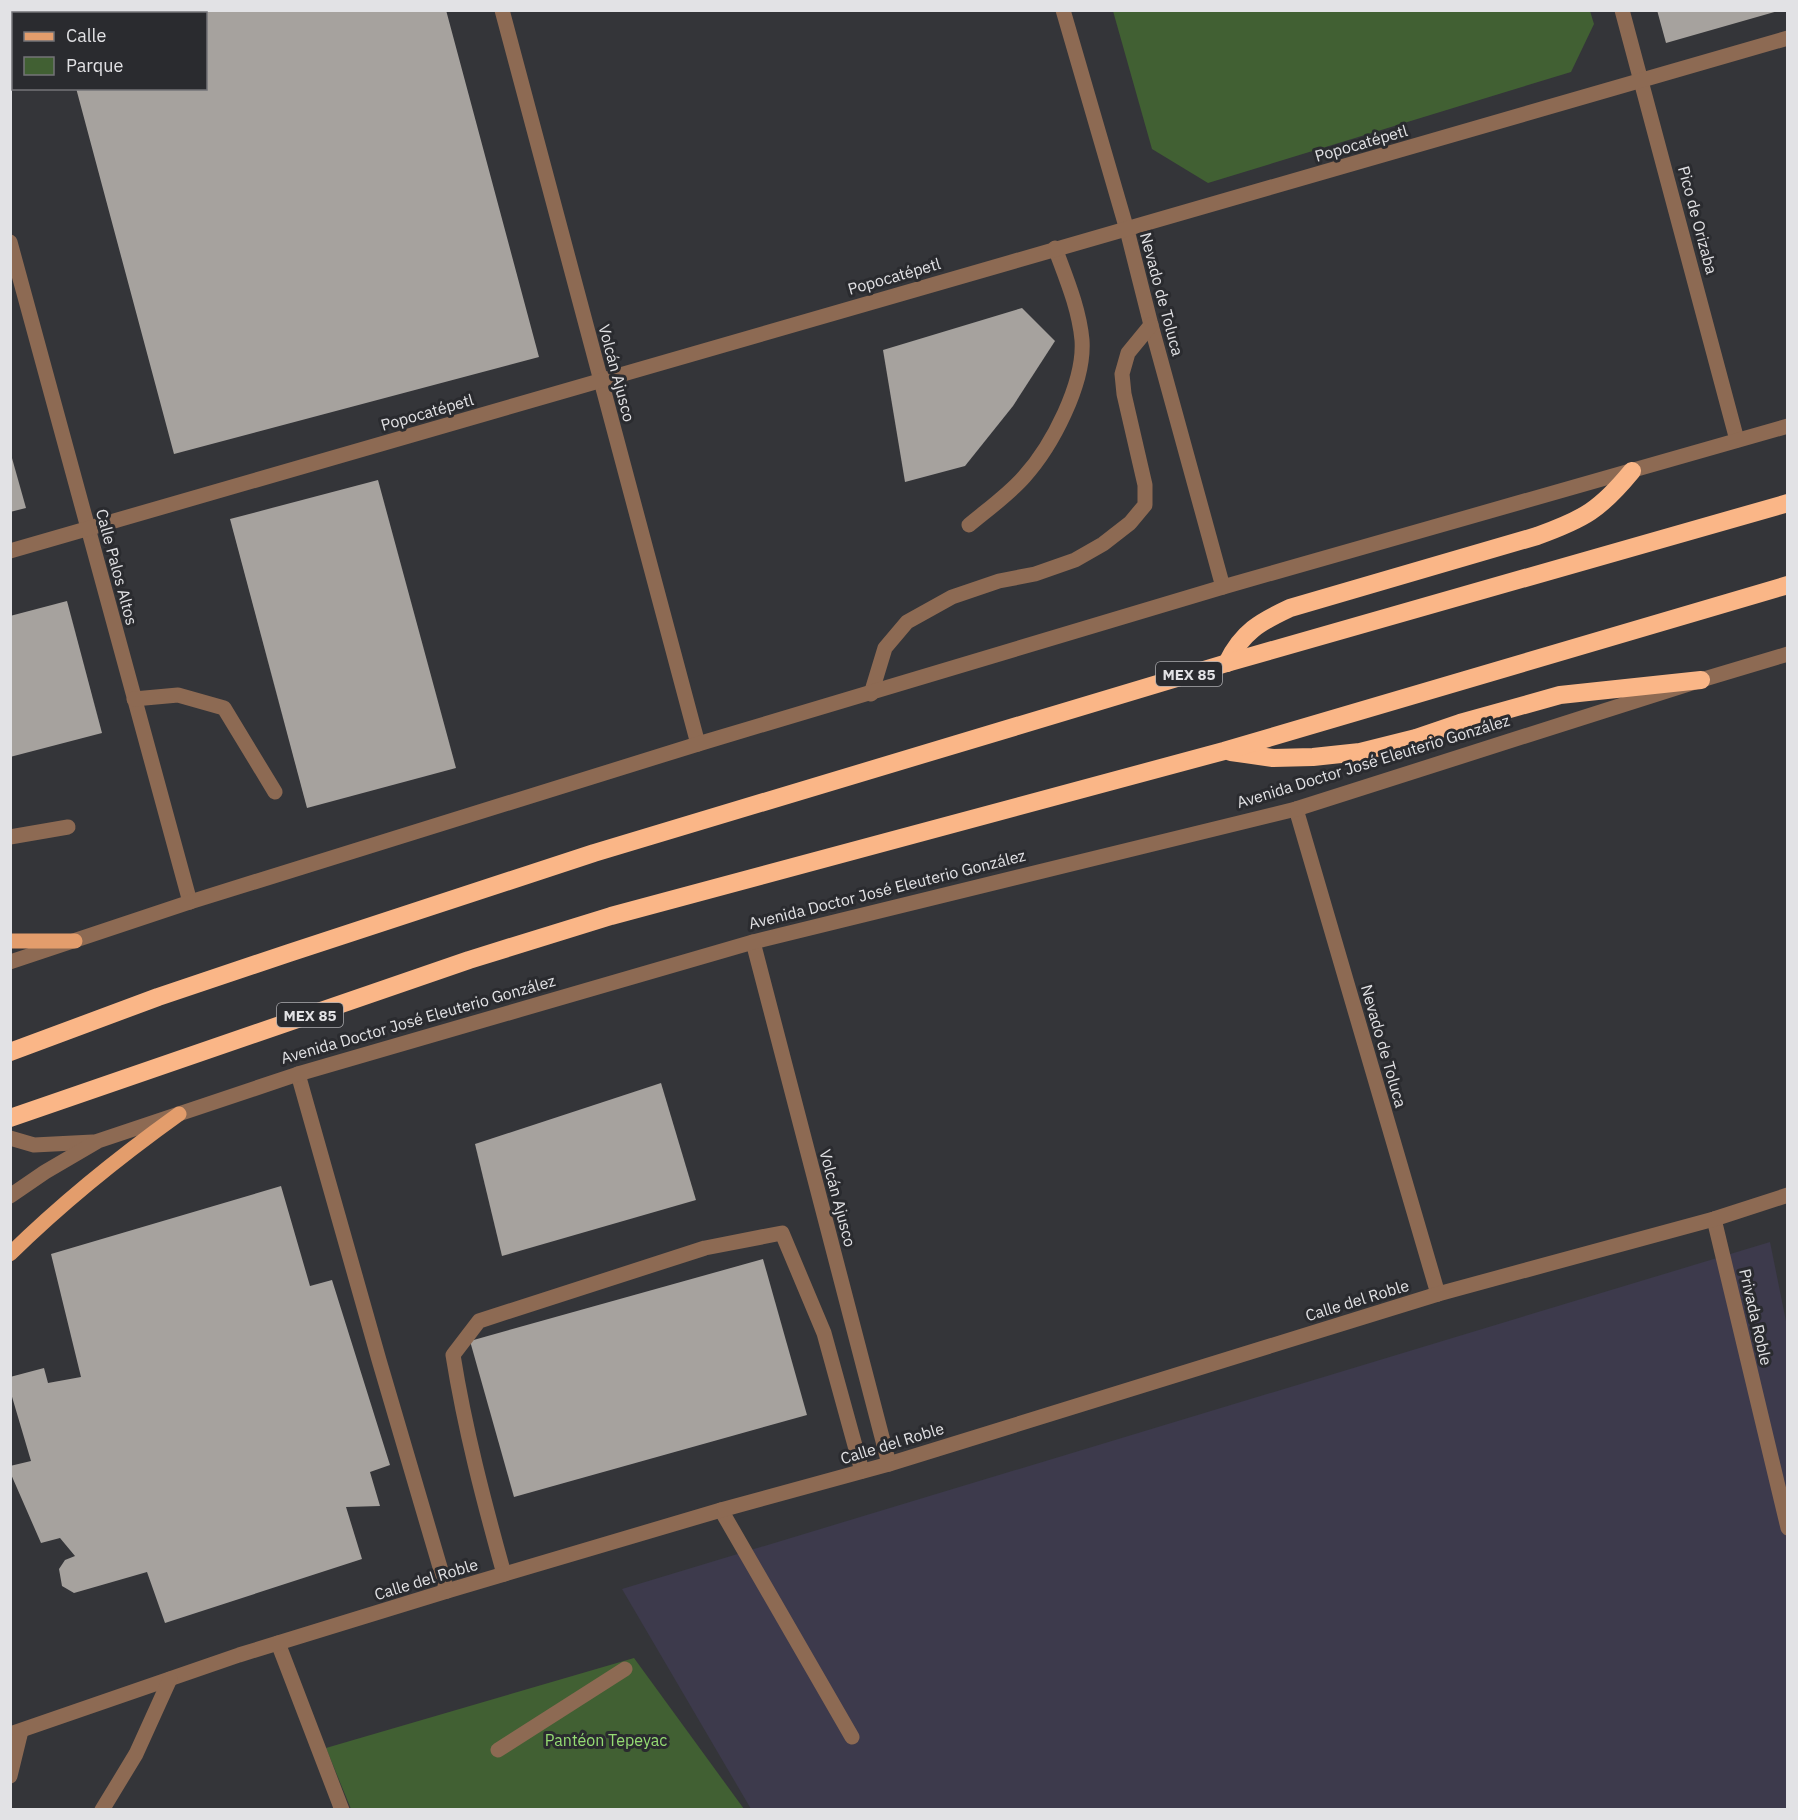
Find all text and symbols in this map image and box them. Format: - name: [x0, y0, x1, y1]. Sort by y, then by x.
- legend: [12, 12, 207, 90]
- text: Calle: [66, 24, 106, 47]
- text: Parque: [66, 54, 124, 77]
- street label: Popocatépetl: [1312, 120, 1410, 166]
- street label: Pico de Orizaba: [1674, 164, 1722, 277]
- street label: Nevado de Toluca: [1136, 230, 1188, 358]
- street label: Popocatépetl: [845, 253, 943, 299]
- street label: Volcán Ajusco: [594, 322, 640, 424]
- street label: Popocatépetl: [378, 389, 476, 435]
- street label: Calle Palos Altos: [92, 507, 142, 627]
- road number: MEX 85: [1156, 662, 1222, 686]
- street label: Avenida Doctor José Eleuterio González: [1234, 710, 1512, 812]
- street label: Avenida Doctor José Eleuterio González: [746, 845, 1028, 933]
- street label: Avenida Doctor José Eleuterio González: [278, 970, 558, 1068]
- street label: Nevado de Toluca: [1357, 982, 1411, 1110]
- road number: MEX 85: [277, 1003, 343, 1027]
- street label: Volcán Ajusco: [815, 1147, 861, 1249]
- street label: Privada Roble: [1735, 1267, 1777, 1368]
- street label: Calle del Roble: [1303, 1275, 1411, 1325]
- street label: Calle del Roble: [838, 1418, 946, 1468]
- street label: Calle del Roble: [372, 1554, 480, 1604]
- park label: Pantéon Tepeyac: [545, 1730, 667, 1750]

